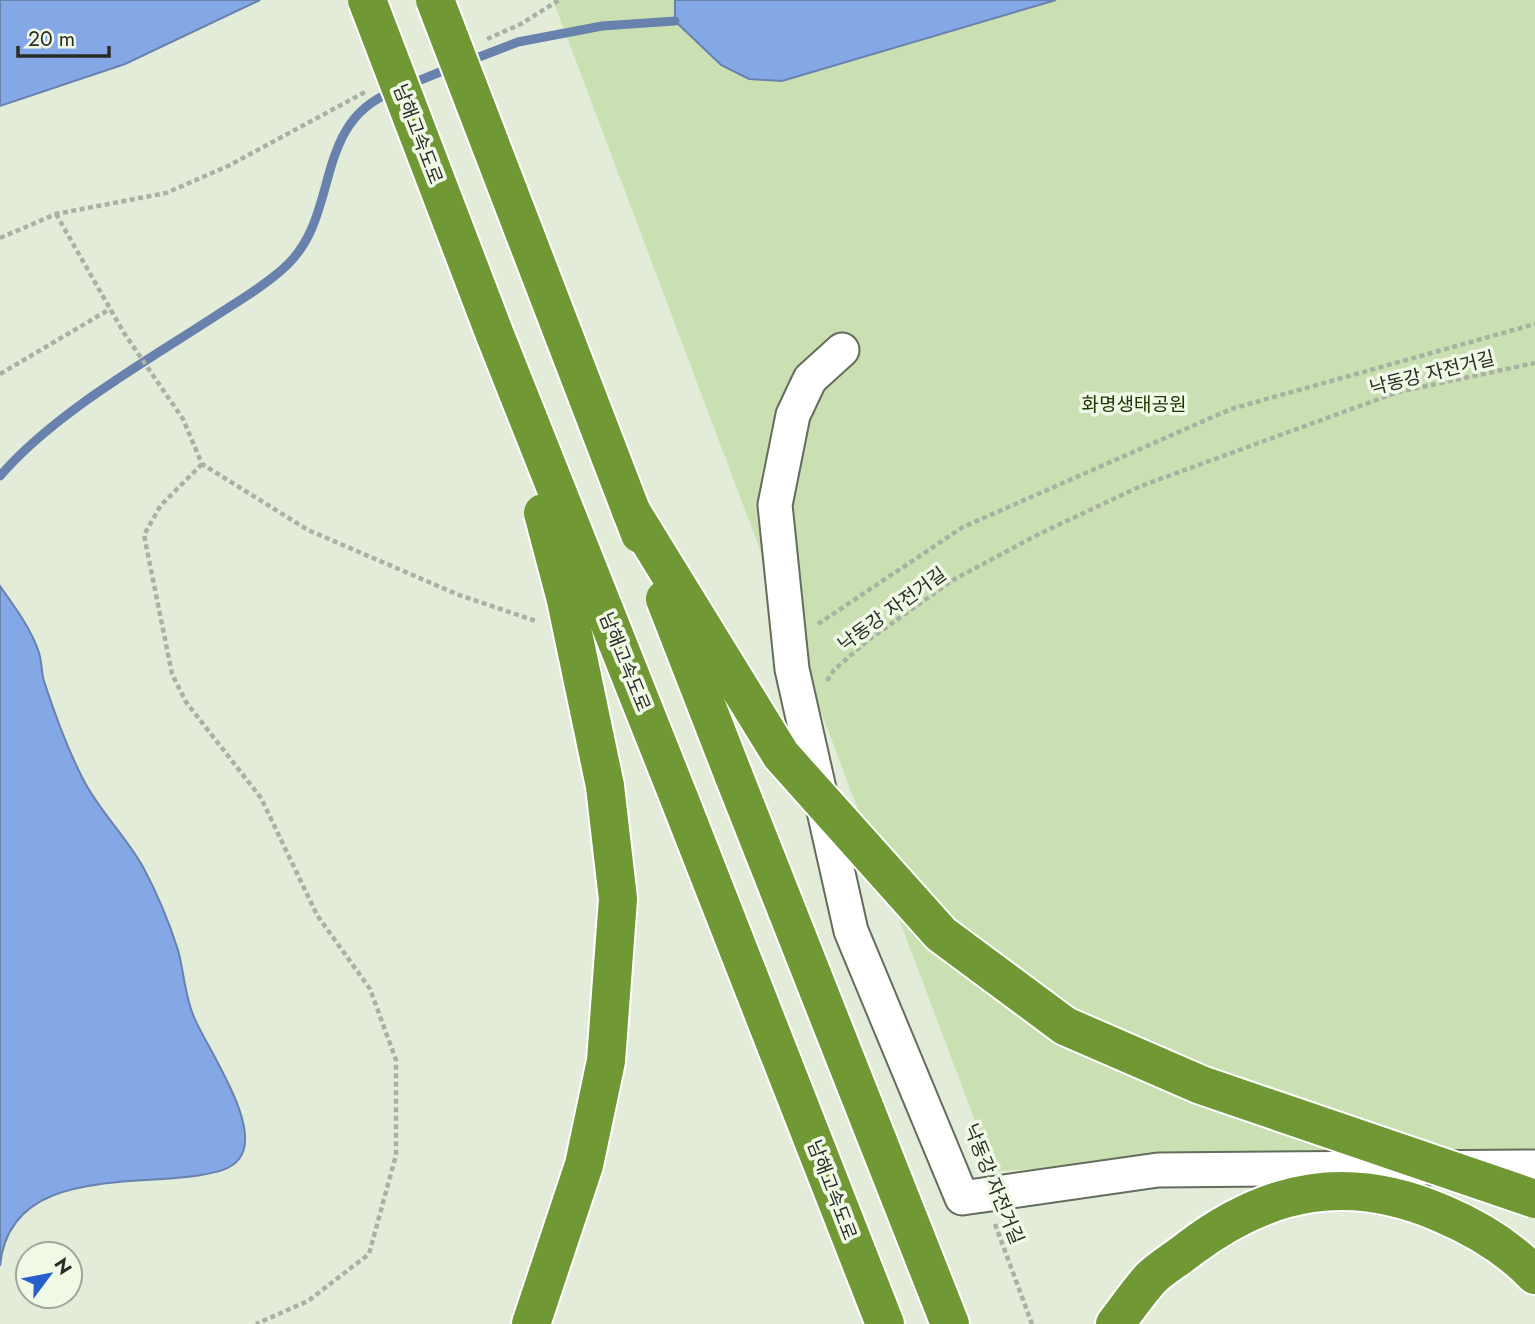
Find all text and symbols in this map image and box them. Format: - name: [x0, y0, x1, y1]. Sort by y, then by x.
- scale bar: [18, 14, 108, 58]
- text: 20 m: [28, 24, 75, 54]
- street label: 남해고속도로: [387, 80, 449, 188]
- street label: 낙동강 자전거길: [1367, 344, 1497, 402]
- park label: 화명생태공원: [1082, 391, 1186, 418]
- street label: 낙동강 자전거길: [832, 560, 952, 658]
- street label: 남해고속도로: [593, 608, 657, 716]
- street label: 낙동강 자전거길: [957, 1120, 1031, 1248]
- street label: 남해고속도로: [801, 1136, 863, 1244]
- north arrow: [14, 1240, 84, 1310]
- text: N: [48, 1253, 78, 1280]

